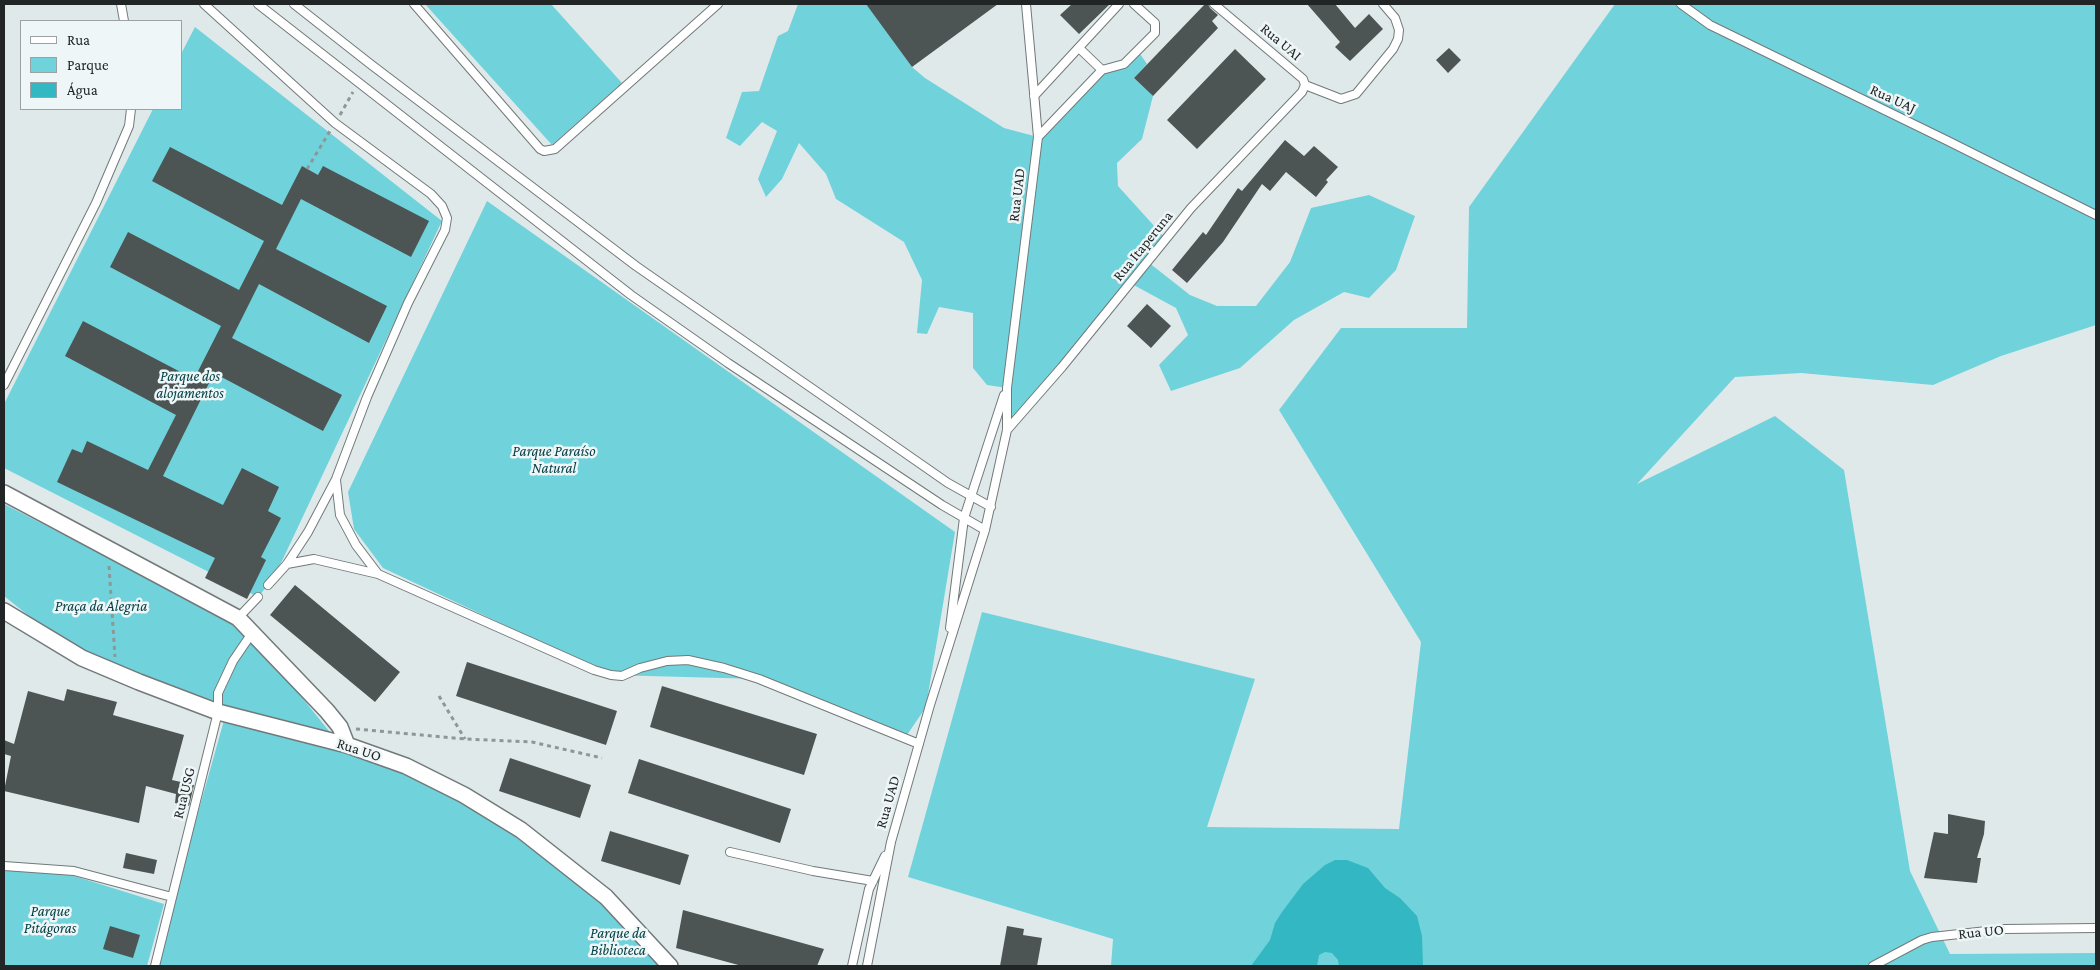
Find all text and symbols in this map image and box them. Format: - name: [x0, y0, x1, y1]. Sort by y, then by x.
- legend: [20, 20, 182, 110]
- street label: Rua UAI: [1257, 20, 1305, 64]
- text: Rua: [67, 32, 90, 48]
- text: Parque: [67, 57, 108, 73]
- street label: Rua UAJ: [1867, 81, 1919, 117]
- text: Água: [67, 82, 98, 98]
- street label: Rua UAD: [1005, 167, 1029, 223]
- street label: Rua Itaperuna: [1109, 207, 1177, 285]
- park label: Parque dos alojamentos: [156, 367, 224, 402]
- park label: Parque Paraíso Natural: [512, 442, 596, 477]
- park label: Praça da Alegria: [55, 597, 147, 615]
- street label: Rua UO: [335, 734, 383, 766]
- street label: Rua USG: [169, 766, 199, 820]
- street label: Rua UAD: [872, 774, 904, 830]
- park label: Parque Pitágoras: [24, 902, 76, 937]
- street label: Rua UO: [1957, 921, 2005, 943]
- park label: Parque da Biblioteca: [590, 924, 646, 959]

